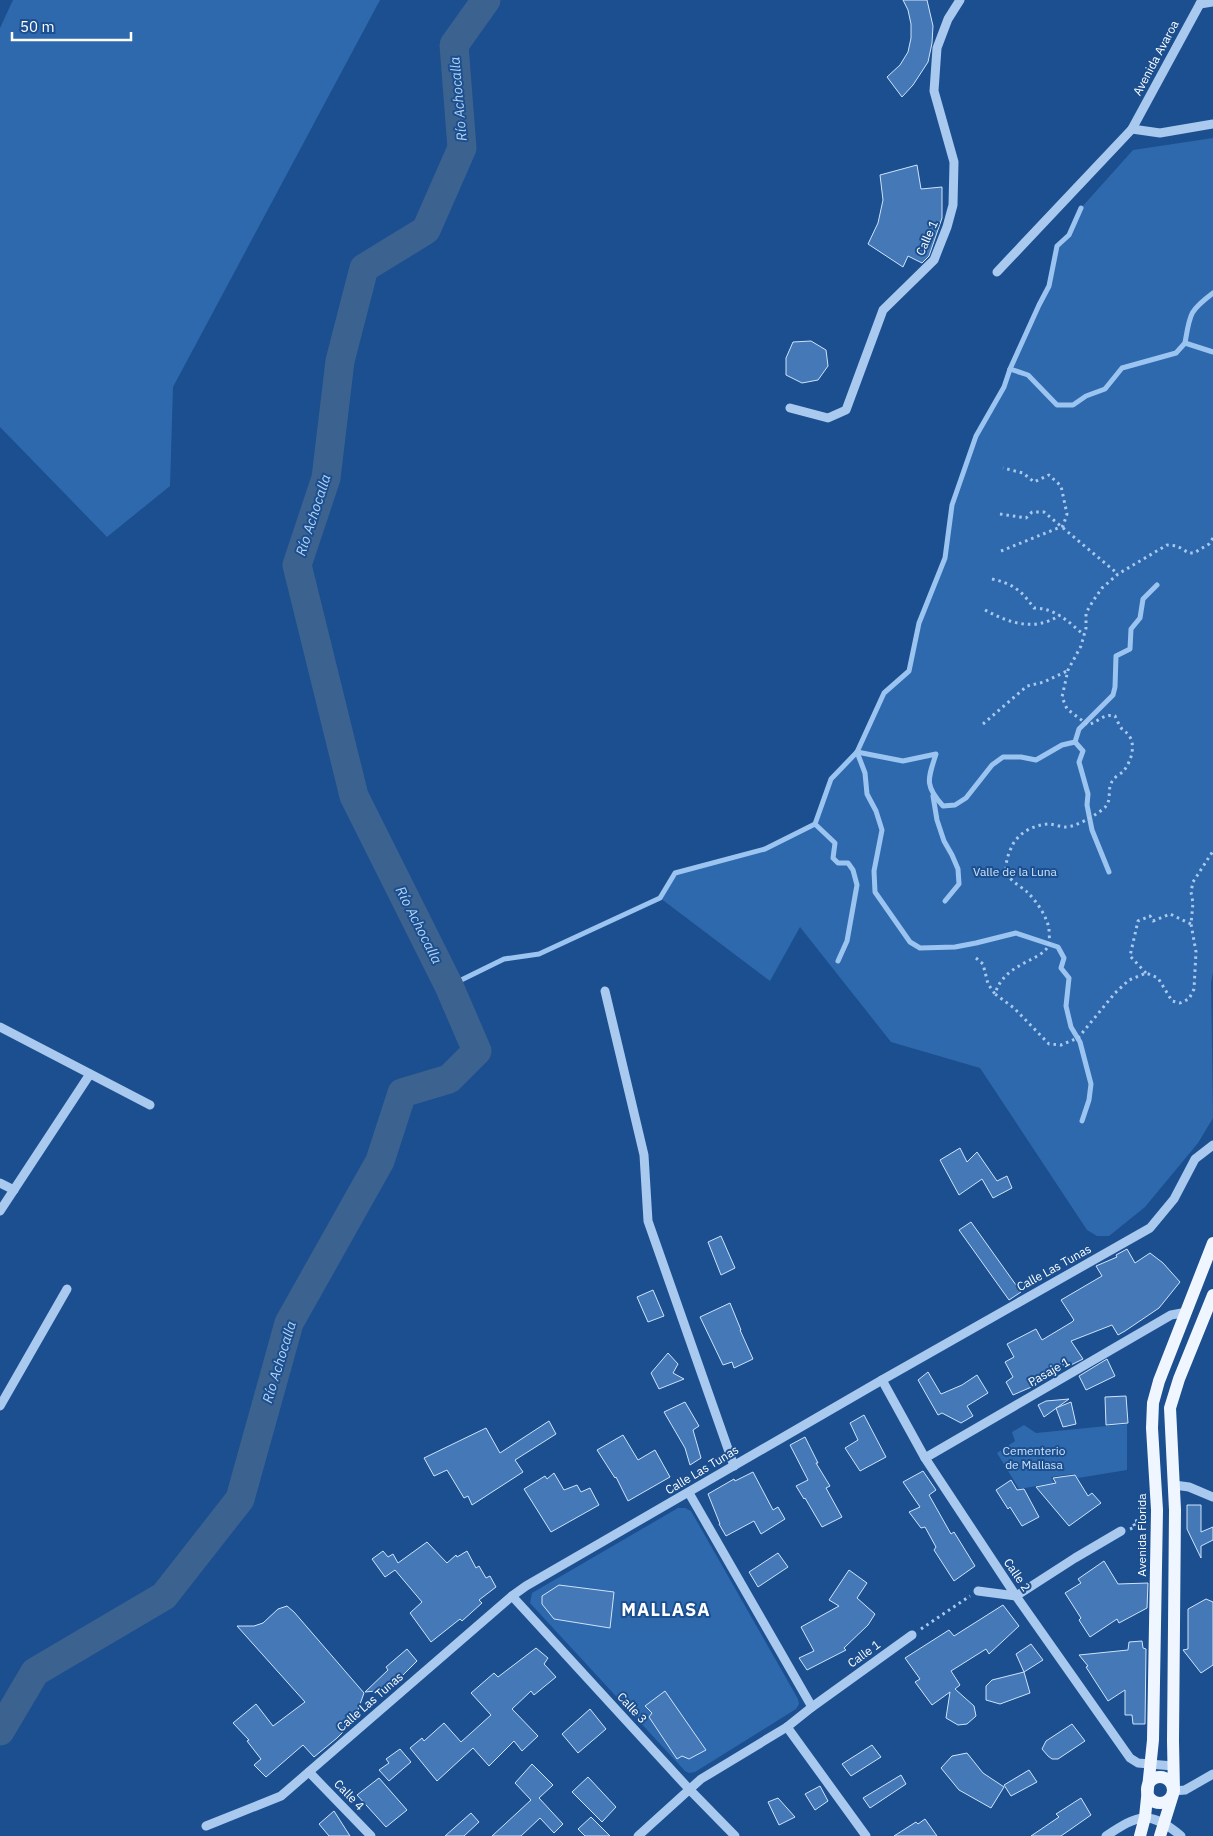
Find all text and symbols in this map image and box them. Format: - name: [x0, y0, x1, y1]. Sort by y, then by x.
- scale bar: [12, 10, 131, 42]
- text: 50 m: [20, 17, 55, 36]
- street label: Avenida Avaroa: [1129, 17, 1182, 98]
- water label: Río Achocalla: [445, 56, 471, 142]
- street label: Calle 1: [912, 218, 941, 258]
- water label: Río Achocalla: [291, 472, 335, 558]
- park label: Valle de la Luna: [973, 864, 1058, 879]
- water label: Río Achocalla: [392, 883, 446, 967]
- street label: Calle Las Tunas: [1014, 1241, 1094, 1294]
- water label: Río Achocalla: [258, 1319, 300, 1405]
- street label: Pasaje 1: [1025, 1354, 1072, 1389]
- street label: Calle Las Tunas: [662, 1442, 741, 1497]
- park label: Cementerio de Mallasa: [1003, 1443, 1066, 1472]
- street label: Avenida Florida: [1134, 1493, 1149, 1577]
- street label: Calle 2: [1001, 1555, 1034, 1594]
- district label: MALLASA: [621, 1598, 711, 1621]
- street label: Calle 1: [844, 1637, 883, 1671]
- street label: Calle Las Tunas: [333, 1669, 406, 1735]
- street label: Calle 3: [614, 1689, 650, 1726]
- street label: Calle 4: [331, 1776, 368, 1813]

